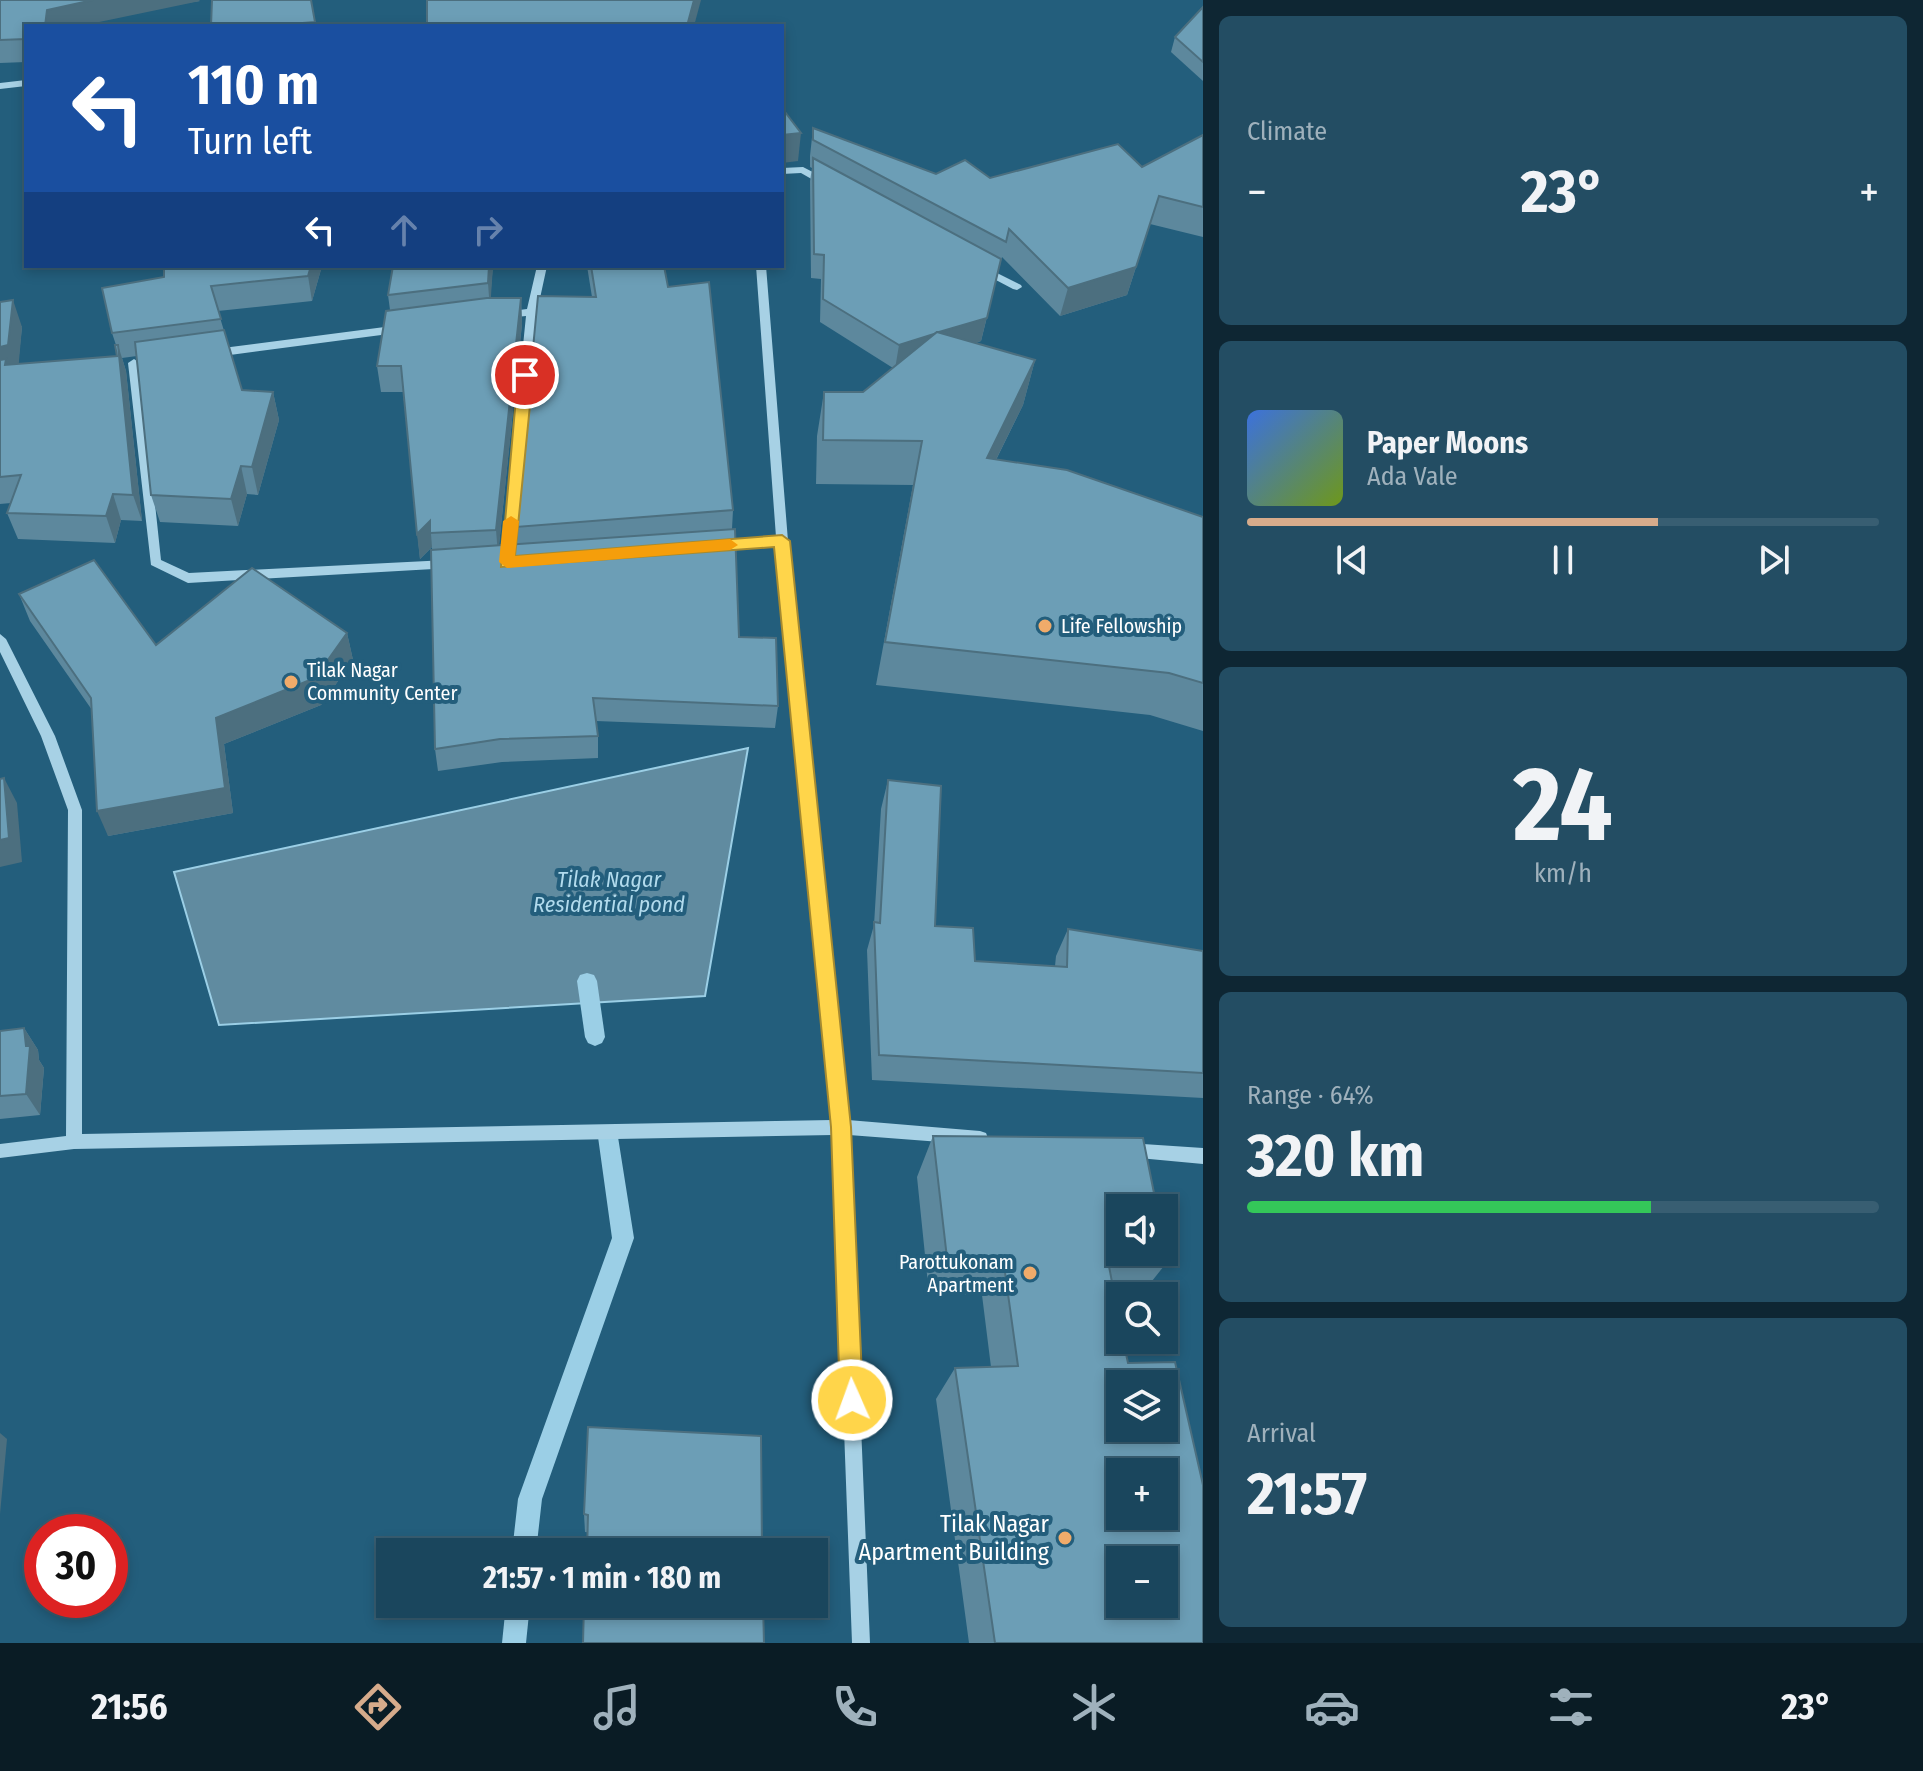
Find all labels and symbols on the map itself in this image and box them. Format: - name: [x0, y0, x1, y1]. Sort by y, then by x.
- pin: [491, 341, 559, 409]
- place label: Life Fellowship: [1061, 614, 1182, 638]
- marker: Life Fellowship: [1036, 617, 1054, 635]
- place label: Tilak Nagar Community Center: [307, 658, 457, 705]
- marker: Tilak Nagar Community Center: [282, 673, 300, 691]
- water label: Tilak Nagar Residential pond: [533, 866, 685, 918]
- place label: Parottukonam Apartment: [899, 1250, 1014, 1297]
- marker: Parottukonam Apartment: [1021, 1264, 1039, 1282]
- position arrow: [810, 1358, 894, 1442]
- place label: Tilak Nagar Apartment Building: [859, 1510, 1050, 1566]
- speed limit sign: 30: [24, 1514, 128, 1618]
- marker: Tilak Nagar Apartment Building: [1056, 1529, 1074, 1547]

